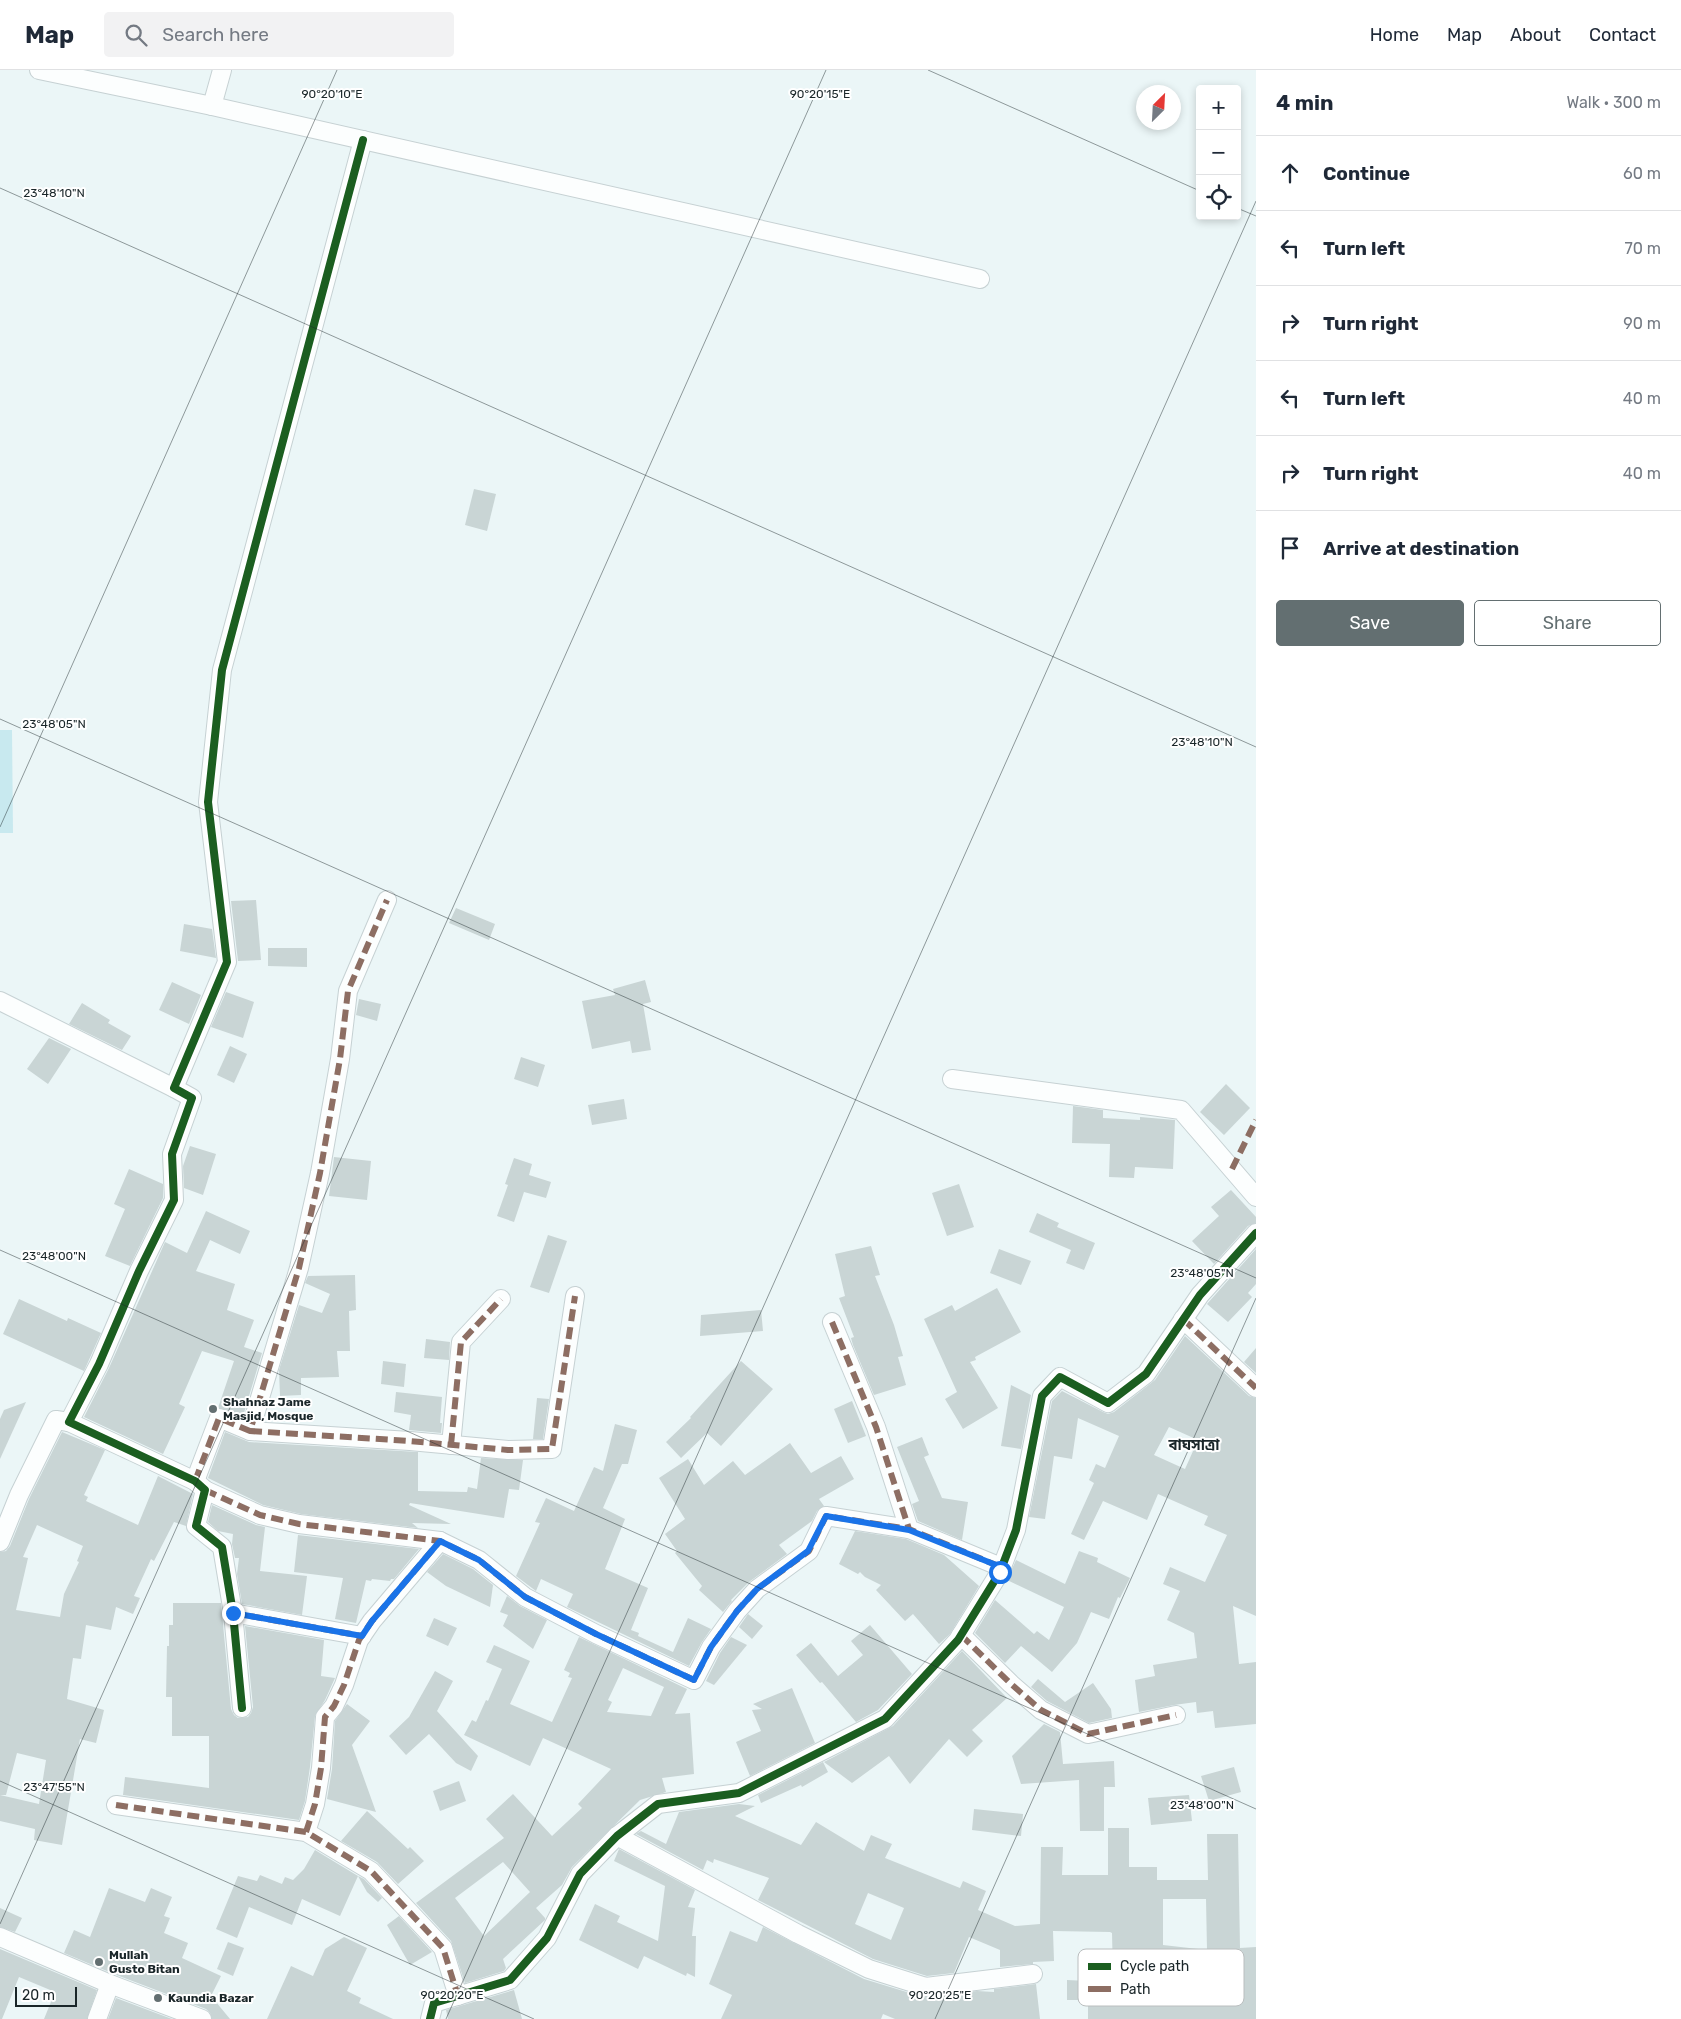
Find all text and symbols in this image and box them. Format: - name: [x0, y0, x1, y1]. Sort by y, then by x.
- search box: [104, 12, 454, 57]
- text: Map: [25, 21, 74, 49]
- icon: search: [122, 21, 150, 49]
- text: Search here: [162, 23, 269, 46]
- text: Home: [1370, 24, 1419, 46]
- text: Map: [1447, 24, 1482, 46]
- text: About: [1510, 24, 1561, 46]
- text: Contact: [1589, 24, 1656, 46]
- north arrow: [1136, 85, 1181, 130]
- map controls: [1196, 85, 1241, 220]
- button: +: [1196, 85, 1241, 130]
- text: 90°20'10"E: [301, 87, 363, 101]
- text: 90°20'15"E: [790, 87, 850, 101]
- text: 4 min: [1276, 90, 1334, 115]
- text: Walk · 300 m: [1567, 93, 1661, 112]
- button: −: [1196, 130, 1241, 175]
- icon: ahead: [1276, 159, 1304, 187]
- text: Continue: [1323, 162, 1410, 185]
- text: 60 m: [1623, 164, 1661, 183]
- button: locate: [1196, 175, 1241, 220]
- text: 23°48'10"N: [23, 186, 85, 200]
- icon: left: [1276, 234, 1304, 262]
- text: Turn left: [1323, 237, 1405, 260]
- text: 70 m: [1624, 239, 1661, 258]
- icon: right: [1276, 309, 1304, 337]
- text: Turn right: [1323, 312, 1418, 335]
- text: 90 m: [1623, 314, 1661, 333]
- icon: left: [1276, 384, 1304, 412]
- text: Turn left: [1323, 387, 1405, 410]
- text: 40 m: [1623, 389, 1661, 408]
- icon: right: [1276, 459, 1304, 487]
- text: Turn right: [1323, 462, 1418, 485]
- text: 40 m: [1623, 464, 1661, 483]
- icon: arrive: [1276, 534, 1304, 562]
- text: Arrive at destination: [1323, 537, 1519, 560]
- button: Save: [1276, 600, 1464, 646]
- button: Share: [1474, 600, 1661, 646]
- text: 23°48'05"N: [22, 717, 86, 731]
- text: 23°48'10"N: [1171, 735, 1233, 749]
- text: 23°48'00"N: [22, 1249, 86, 1263]
- text: 23°48'05"N: [1170, 1266, 1234, 1280]
- place label: Shahnaz Jame Masjid, Mosque: [223, 1395, 313, 1423]
- marker: Shahnaz Jame Masjid, Mosque: [207, 1403, 219, 1415]
- district label: বাঘসাত্রা: [1167, 1436, 1220, 1454]
- route start: [989, 1561, 1012, 1584]
- route end: [222, 1602, 245, 1625]
- text: 23°47'55"N: [23, 1780, 85, 1794]
- text: 23°48'00"N: [1170, 1798, 1234, 1812]
- place label: Mullah Gusto Bitan: [109, 1948, 180, 1976]
- legend: [1078, 1949, 1244, 2006]
- marker: Mullah Gusto Bitan: [93, 1956, 105, 1968]
- text: Cycle path: [1120, 1958, 1189, 1975]
- text: Path: [1120, 1981, 1151, 1998]
- scale bar: [15, 1984, 78, 2007]
- text: 20 m: [22, 1987, 55, 2004]
- text: 90°20'20"E: [420, 1988, 484, 2002]
- text: 90°20'25"E: [909, 1988, 971, 2002]
- place label: Kaundia Bazar: [168, 1991, 254, 2005]
- marker: Kaundia Bazar: [152, 1992, 164, 2004]

